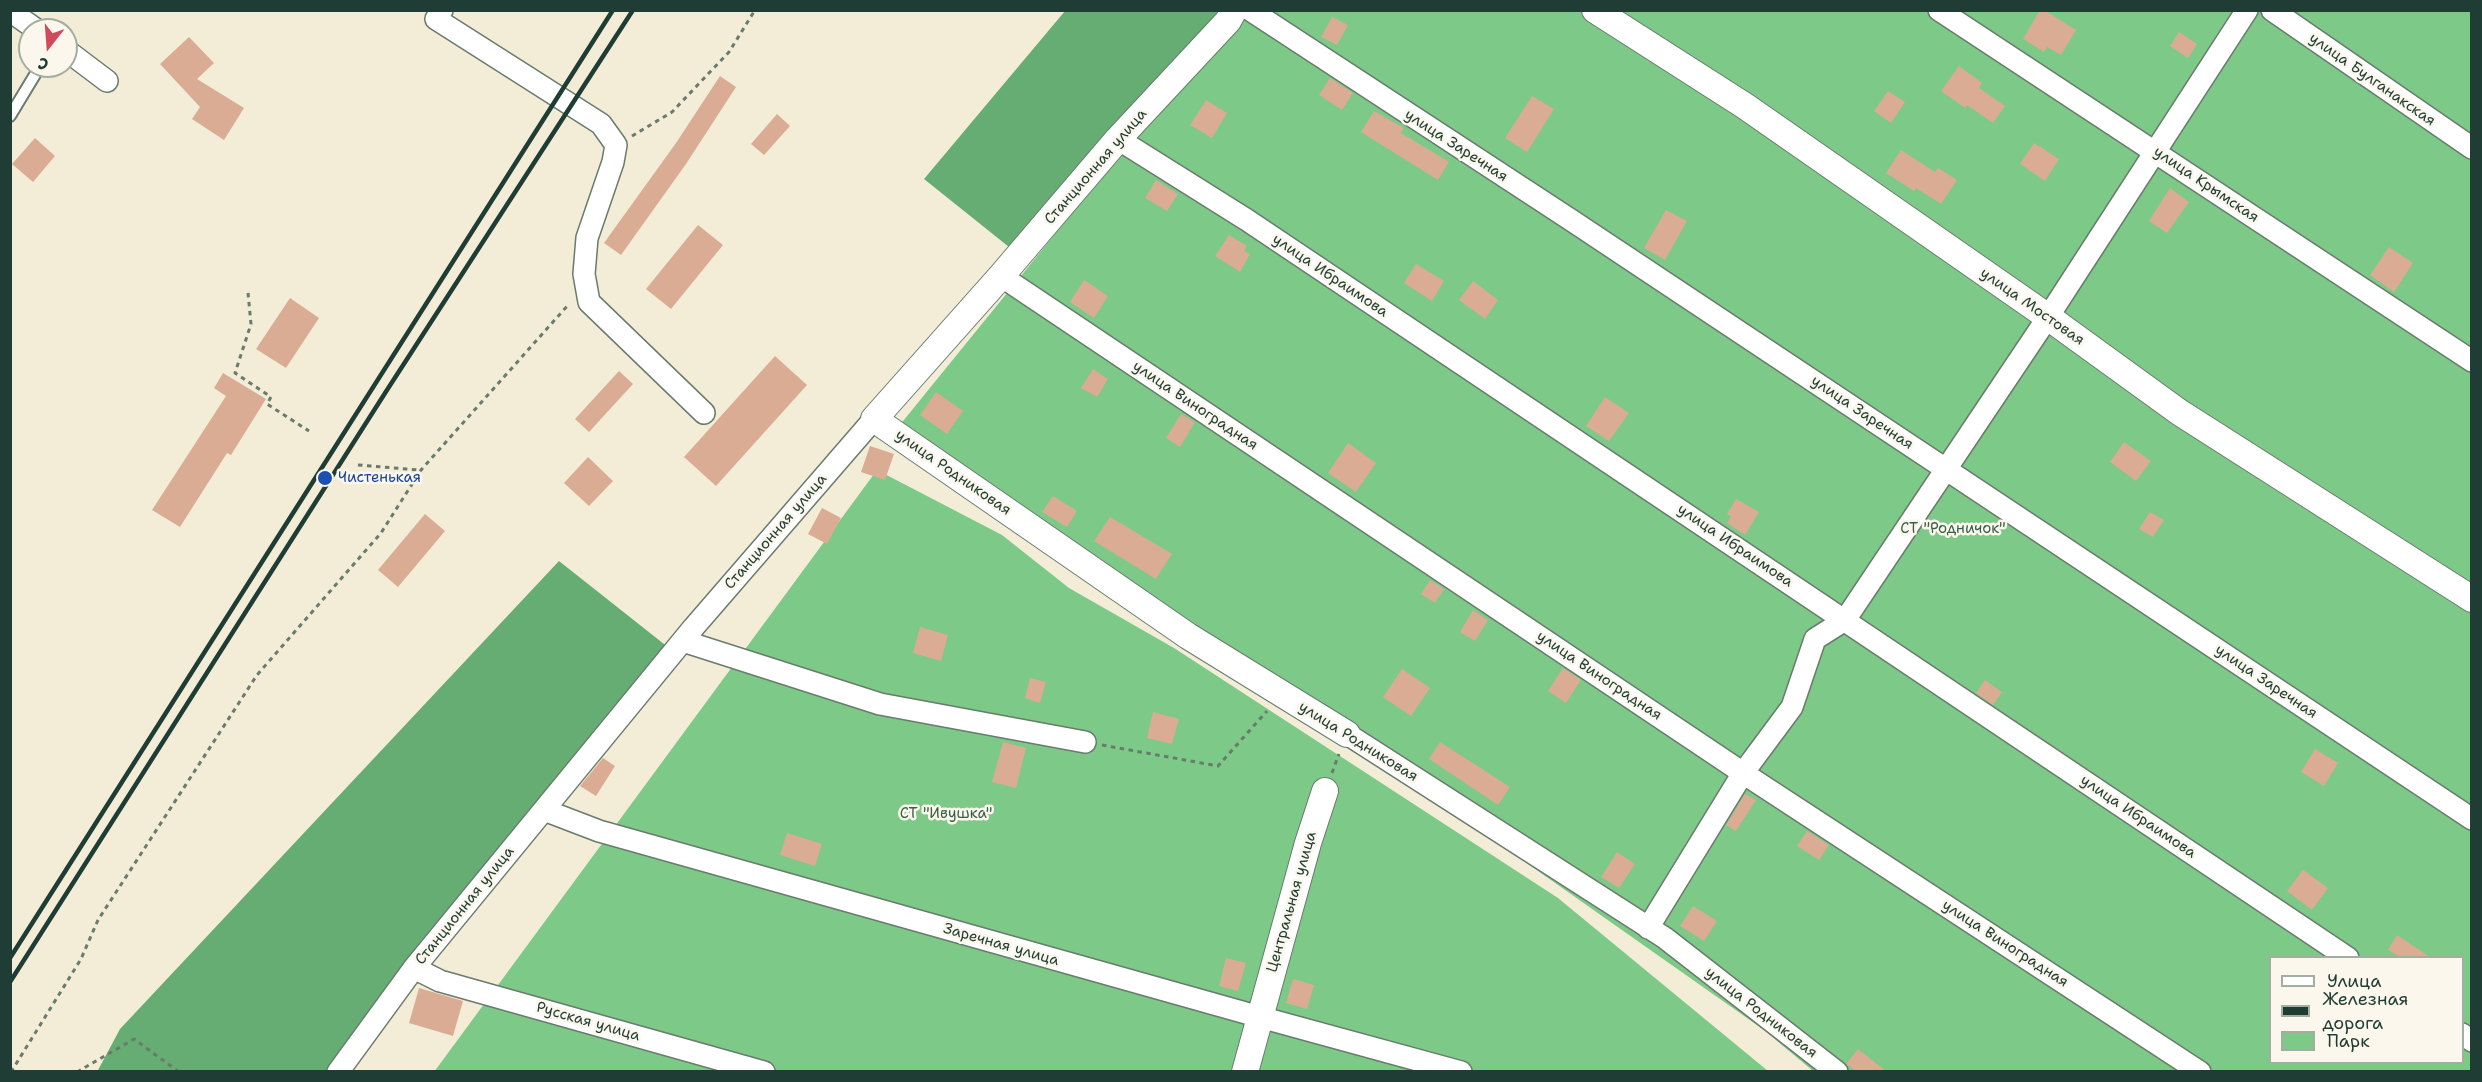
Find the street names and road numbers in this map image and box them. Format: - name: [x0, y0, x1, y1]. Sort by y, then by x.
- street label: улица Булганакская: [2305, 29, 2439, 131]
- street label: Станционная улица: [1041, 106, 1151, 228]
- street label: улица Заречная: [1401, 106, 1511, 186]
- street label: улица Крымская: [2150, 143, 2262, 227]
- street label: улица Ибраимова: [1269, 231, 1391, 321]
- street label: улица Мостовая: [1976, 264, 2088, 350]
- street label: улица Виноградная: [1129, 357, 1261, 455]
- street label: улица Заречная: [1807, 372, 1917, 454]
- street label: улица Родниковая: [892, 426, 1014, 520]
- street label: Станционная улица: [721, 471, 831, 593]
- street label: улица Ибраимова: [1674, 501, 1796, 591]
- street label: улица Виноградная: [1533, 627, 1665, 725]
- street label: улица Заречная: [2211, 641, 2321, 723]
- street label: улица Родниковая: [1295, 698, 1421, 786]
- street label: улица Ибраимова: [2077, 772, 2199, 862]
- street label: Центральная улица: [1263, 829, 1321, 975]
- street label: Станционная улица: [412, 843, 518, 969]
- street label: улица Виноградная: [1938, 896, 2072, 992]
- street label: Заречная улица: [941, 920, 1061, 970]
- street label: улица Родниковая: [1701, 964, 1821, 1062]
- street label: Русская улица: [534, 999, 642, 1045]

